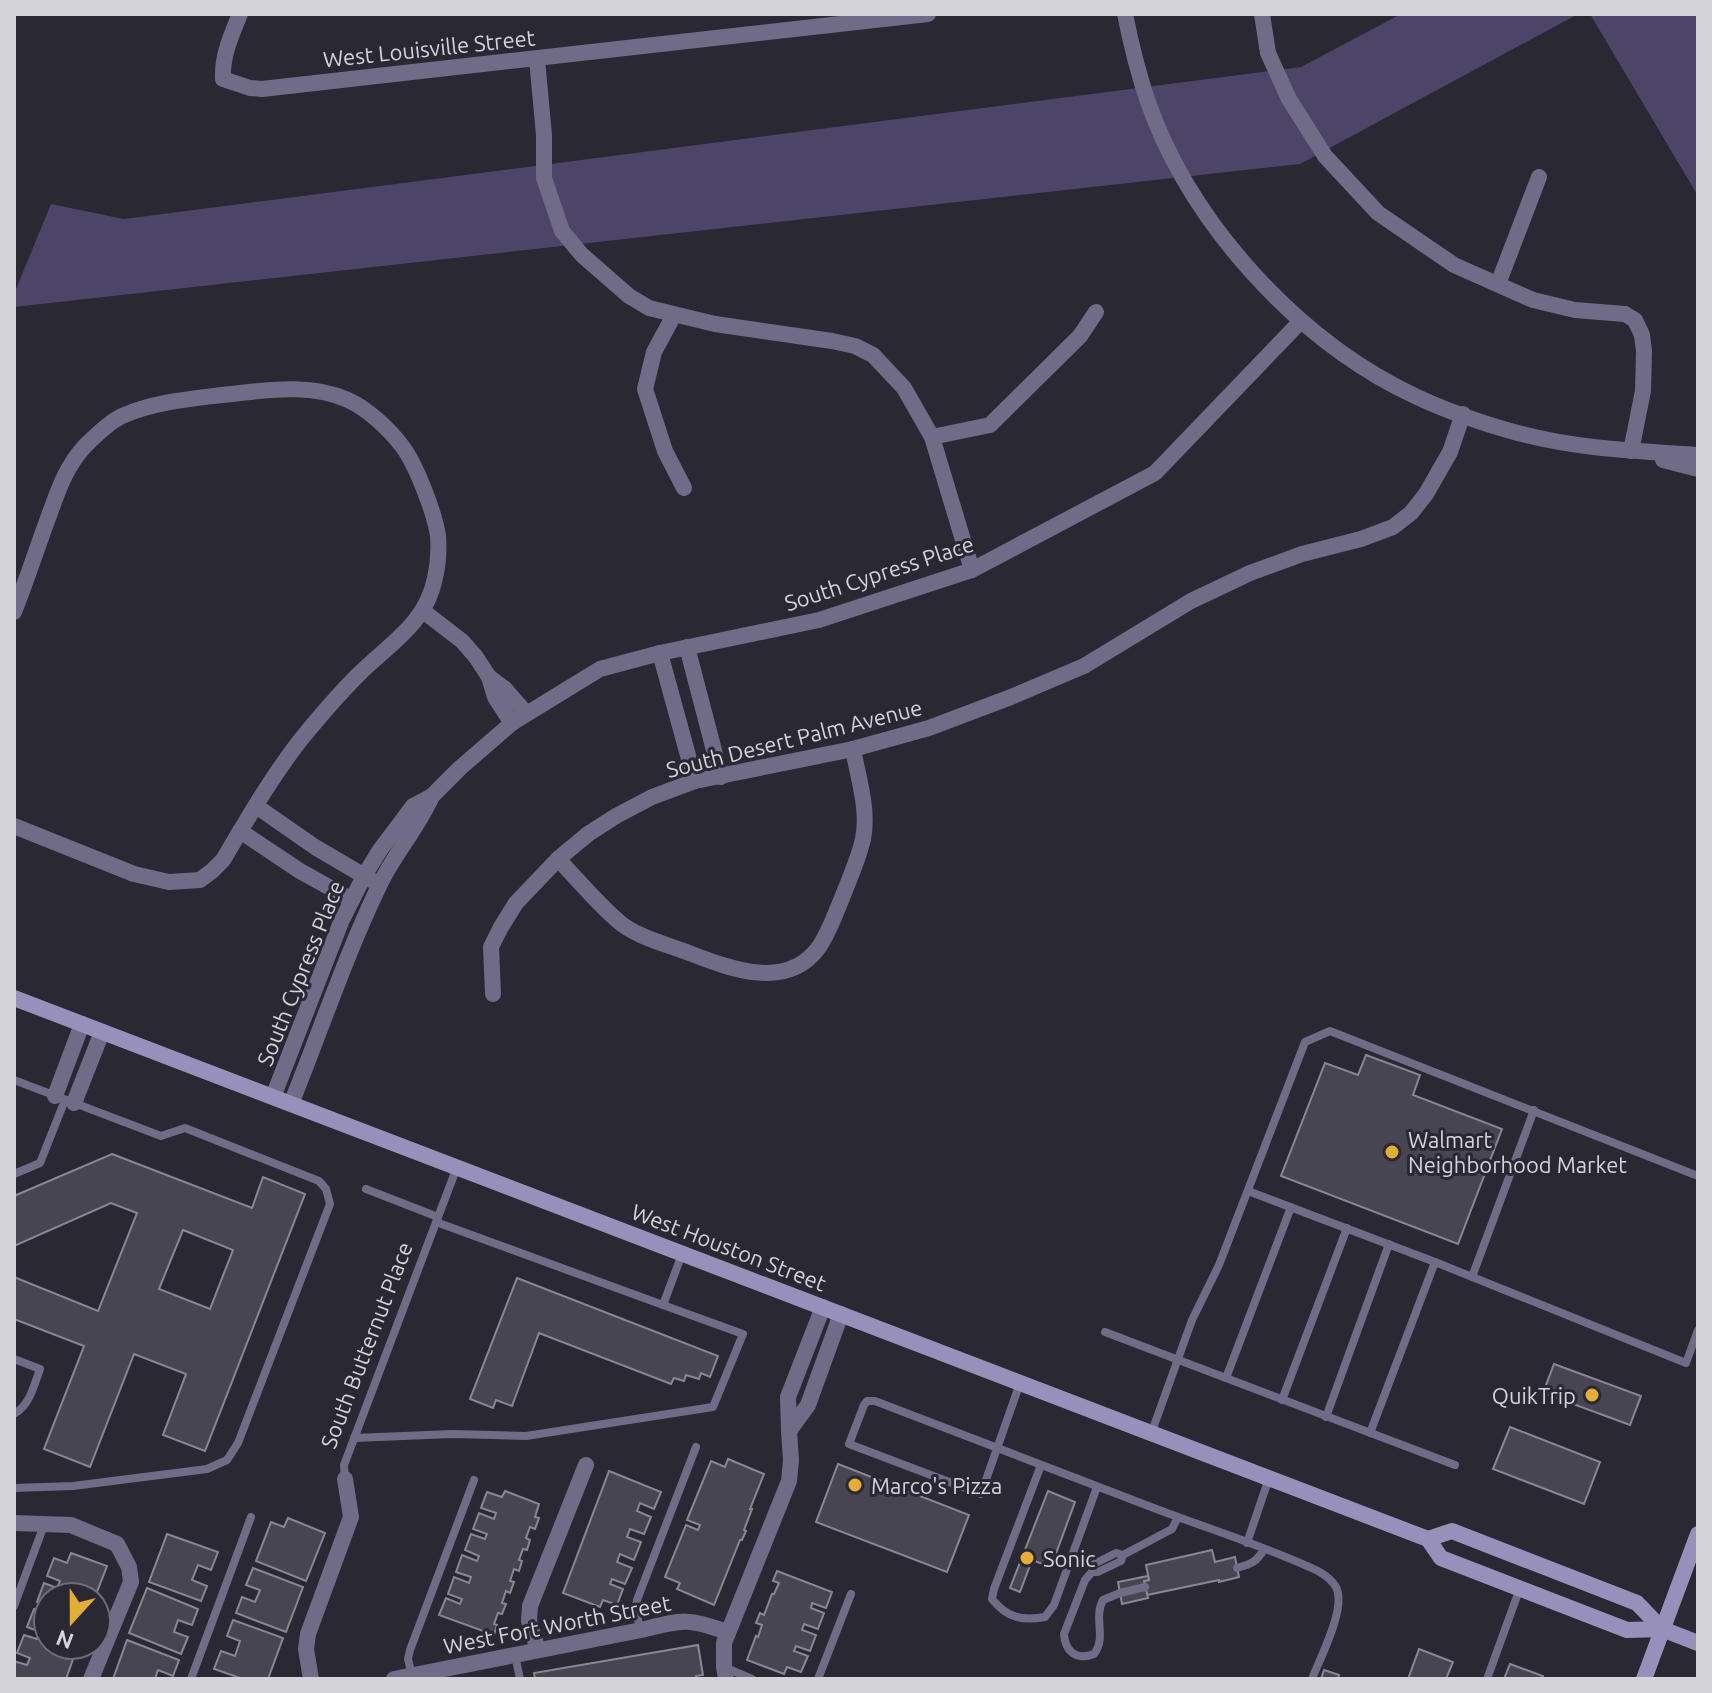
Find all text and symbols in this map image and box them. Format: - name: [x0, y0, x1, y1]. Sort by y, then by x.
- street label: West Louisville Street: [322, 24, 537, 72]
- street label: South Cypress Place: [781, 531, 977, 615]
- street label: South Desert Palm Avenue: [663, 694, 925, 782]
- street label: South Cypress Place: [251, 877, 349, 1069]
- place label: Walmart Neighborhood Market: [1408, 1127, 1627, 1177]
- marker: Walmart Neighborhood Market: [1383, 1143, 1401, 1161]
- street label: West Houston Street: [628, 1198, 830, 1296]
- street label: South Butternut Place: [315, 1238, 417, 1452]
- place label: QuikTrip: [1492, 1383, 1576, 1408]
- marker: QuikTrip: [1583, 1386, 1601, 1404]
- place label: Marco's Pizza: [871, 1473, 1002, 1498]
- marker: Marco's Pizza: [846, 1476, 864, 1494]
- place label: Sonic: [1043, 1546, 1096, 1571]
- marker: Sonic: [1018, 1549, 1036, 1567]
- north arrow: [32, 1581, 112, 1661]
- street label: West Fort Worth Street: [441, 1590, 673, 1658]
- text: N: [53, 1626, 77, 1655]

